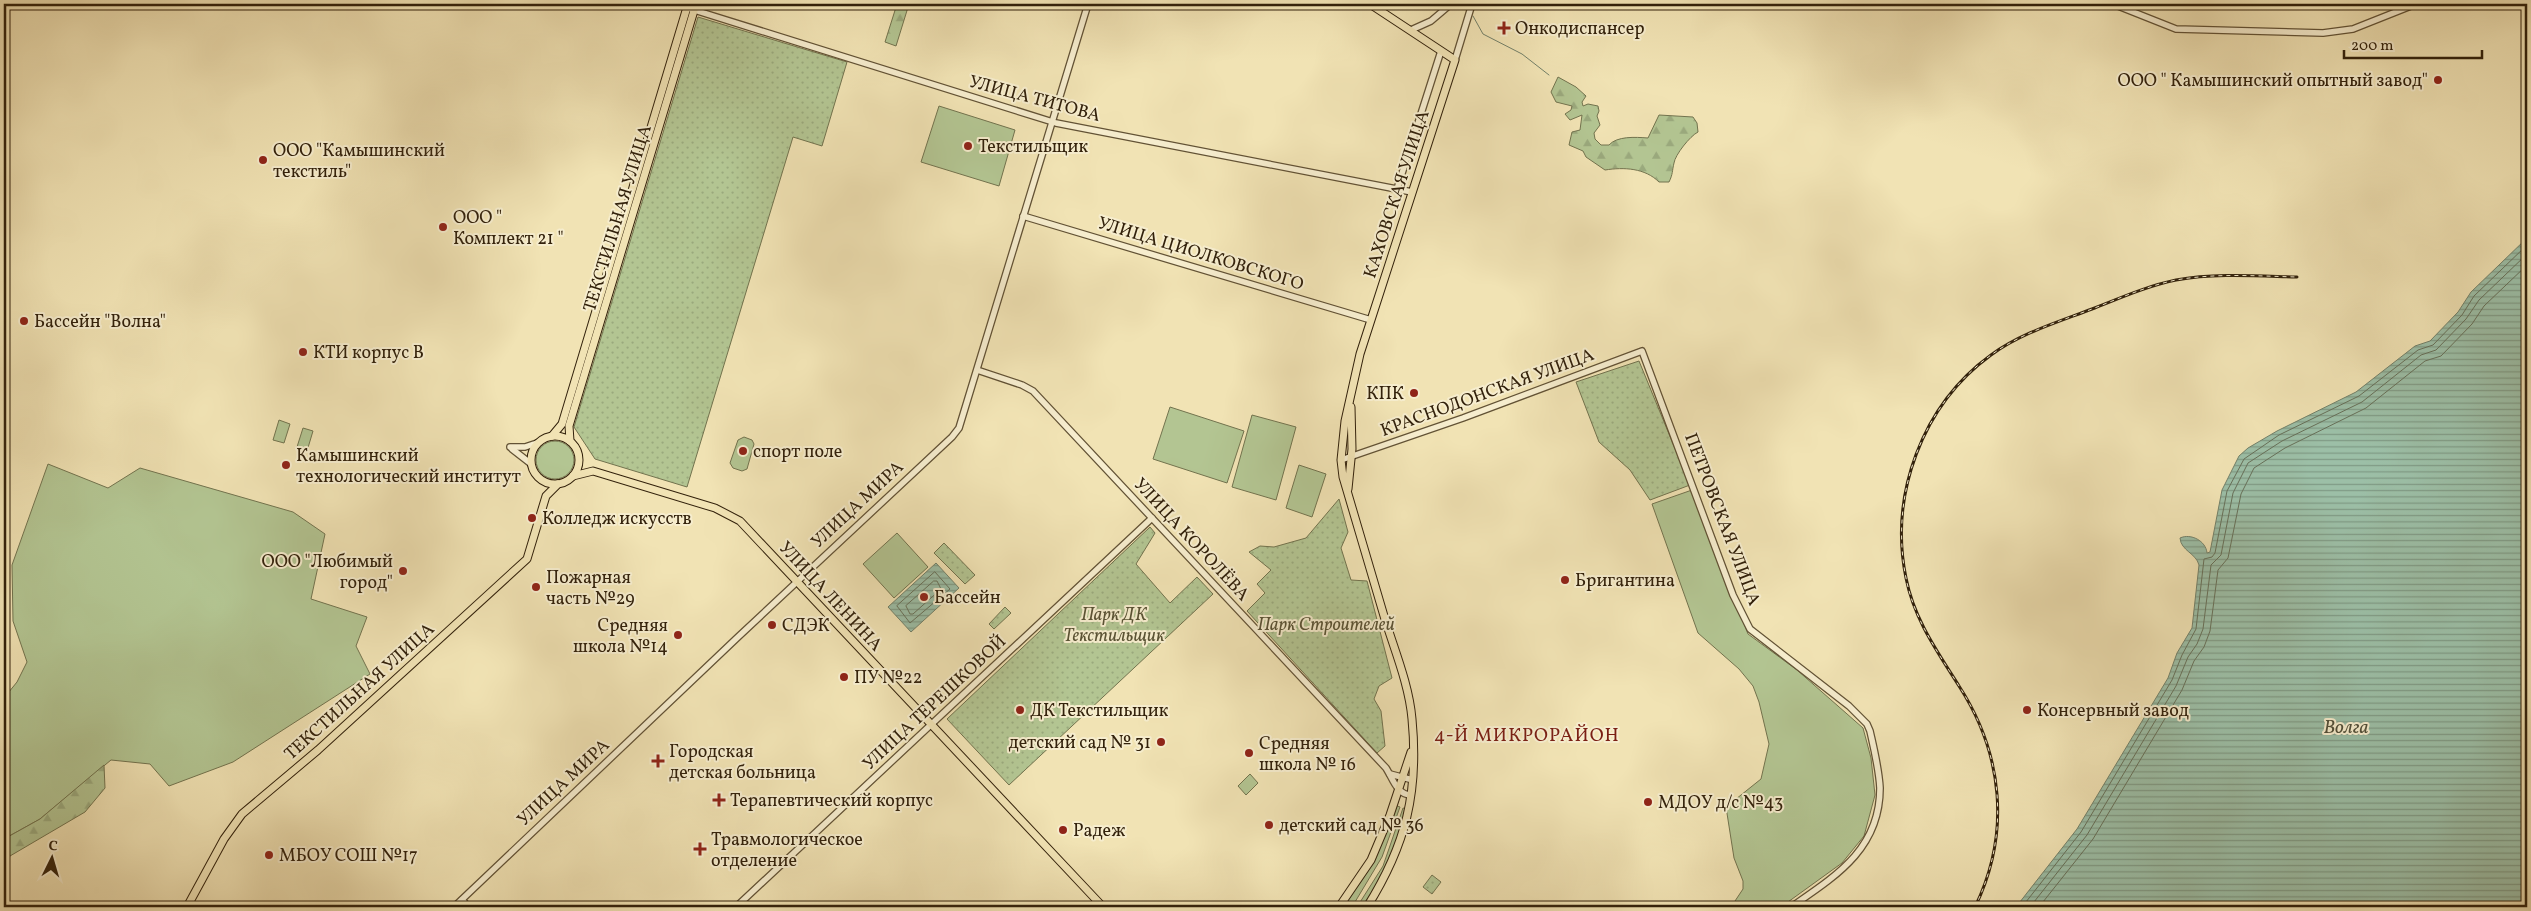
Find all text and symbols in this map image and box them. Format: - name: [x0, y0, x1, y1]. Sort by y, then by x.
- place label: Онкодиспансер: [1515, 17, 1645, 42]
- marker: Онкодиспансер: [1497, 21, 1511, 35]
- scale bar: [2344, 28, 2481, 60]
- text: 200 m: [2351, 36, 2394, 57]
- place label: ООО " Камышинский опытный завод": [2118, 69, 2428, 94]
- street label: УЛИЦА ТИТОВА: [966, 70, 1104, 129]
- marker: ООО " Камышинский опытный завод": [2432, 74, 2444, 86]
- street label: КАХОВСКАЯ УЛИЦА: [1358, 107, 1437, 282]
- street label: ТЕКСТИЛЬНАЯ УЛИЦА: [578, 121, 659, 315]
- place label: Текстильщик: [978, 135, 1088, 160]
- place label: ООО "Камышинский текстиль": [273, 139, 445, 185]
- marker: Текстильщик: [962, 140, 974, 152]
- marker: ООО "Камышинский текстиль": [257, 154, 269, 166]
- place label: ООО " Комплект 21 ": [453, 206, 564, 252]
- street label: УЛИЦА ЦИОЛКОВСКОГО: [1094, 211, 1307, 298]
- marker: ООО " Комплект 21 ": [437, 221, 449, 233]
- place label: Бассейн "Волна": [34, 310, 166, 335]
- marker: Бассейн "Волна": [18, 315, 30, 327]
- place label: КТИ корпус В: [313, 341, 424, 366]
- street label: КРАСНОДОНСКАЯ УЛИЦА: [1377, 343, 1598, 444]
- marker: КТИ корпус В: [297, 346, 309, 358]
- place label: КПК: [1366, 382, 1404, 407]
- marker: КПК: [1408, 387, 1420, 399]
- street label: ПЕТРОВСКАЯ УЛИЦА: [1677, 430, 1766, 610]
- place label: спорт поле: [753, 440, 842, 465]
- place label: Камышинский технологический институт: [296, 444, 521, 490]
- marker: спорт поле: [737, 445, 749, 457]
- street label: УЛИЦА МИРА: [806, 455, 910, 555]
- marker: Камышинский технологический институт: [280, 459, 292, 471]
- street label: УЛИЦА КОРОЛЁВА: [1127, 473, 1255, 607]
- place label: Колледж искусств: [542, 507, 692, 532]
- marker: Колледж искусств: [526, 512, 538, 524]
- street label: УЛИЦА ЛЕНИНА: [772, 537, 888, 658]
- place label: ООО "Любимый город": [261, 550, 393, 596]
- marker: ООО "Любимый город": [397, 565, 409, 577]
- place label: Пожарная часть №29: [546, 566, 635, 612]
- place label: Бригантина: [1575, 569, 1675, 594]
- marker: Бригантина: [1559, 574, 1571, 586]
- marker: Пожарная часть №29: [530, 581, 542, 593]
- place label: Бассейн: [934, 586, 1001, 611]
- marker: Бассейн: [918, 591, 930, 603]
- park label: Парк ДК Текстильщик: [1064, 603, 1165, 649]
- park label: Парк Строителей: [1257, 613, 1395, 638]
- place label: Средняя школа №14: [573, 614, 668, 660]
- place label: СДЭК: [782, 614, 830, 639]
- street label: ТЕКСТИЛЬНАЯ УЛИЦА: [279, 618, 441, 766]
- marker: СДЭК: [766, 619, 778, 631]
- marker: Средняя школа №14: [672, 629, 684, 641]
- street label: УЛИЦА ТЕРЕШКОВОЙ: [858, 630, 1012, 776]
- place label: ПУ №22: [854, 666, 922, 691]
- marker: ПУ №22: [838, 671, 850, 683]
- place label: ДК Текстильщик: [1030, 699, 1169, 724]
- place label: Консервный завод: [2037, 699, 2189, 724]
- marker: ДК Текстильщик: [1014, 704, 1026, 716]
- marker: Консервный завод: [2021, 704, 2033, 716]
- water label: Волга: [2323, 715, 2369, 741]
- district label: 4-Й МИКРОРАЙОН: [1434, 723, 1620, 749]
- place label: детский сад № 31: [1009, 731, 1151, 756]
- place label: Средняя школа № 16: [1259, 732, 1356, 778]
- street label: УЛИЦА МИРА: [512, 733, 616, 833]
- marker: детский сад № 31: [1155, 736, 1167, 748]
- place label: Городская детская больница: [669, 740, 816, 786]
- marker: Средняя школа № 16: [1243, 747, 1255, 759]
- marker: Городская детская больница: [651, 754, 665, 768]
- place label: Терапевтический корпус: [730, 789, 933, 814]
- place label: МДОУ д/с №43: [1658, 791, 1783, 816]
- marker: Терапевтический корпус: [712, 793, 726, 807]
- marker: МДОУ д/с №43: [1642, 796, 1654, 808]
- place label: детский сад № 36: [1279, 814, 1424, 839]
- place label: Радеж: [1073, 819, 1125, 844]
- marker: детский сад № 36: [1263, 819, 1275, 831]
- marker: Радеж: [1057, 824, 1069, 836]
- place label: Травмологическое отделение: [711, 828, 863, 874]
- north arrow: [28, 834, 78, 884]
- text: С: [48, 837, 58, 856]
- marker: Травмологическое отделение: [693, 842, 707, 856]
- place label: МБОУ СОШ №17: [279, 844, 418, 869]
- marker: МБОУ СОШ №17: [263, 849, 275, 861]

